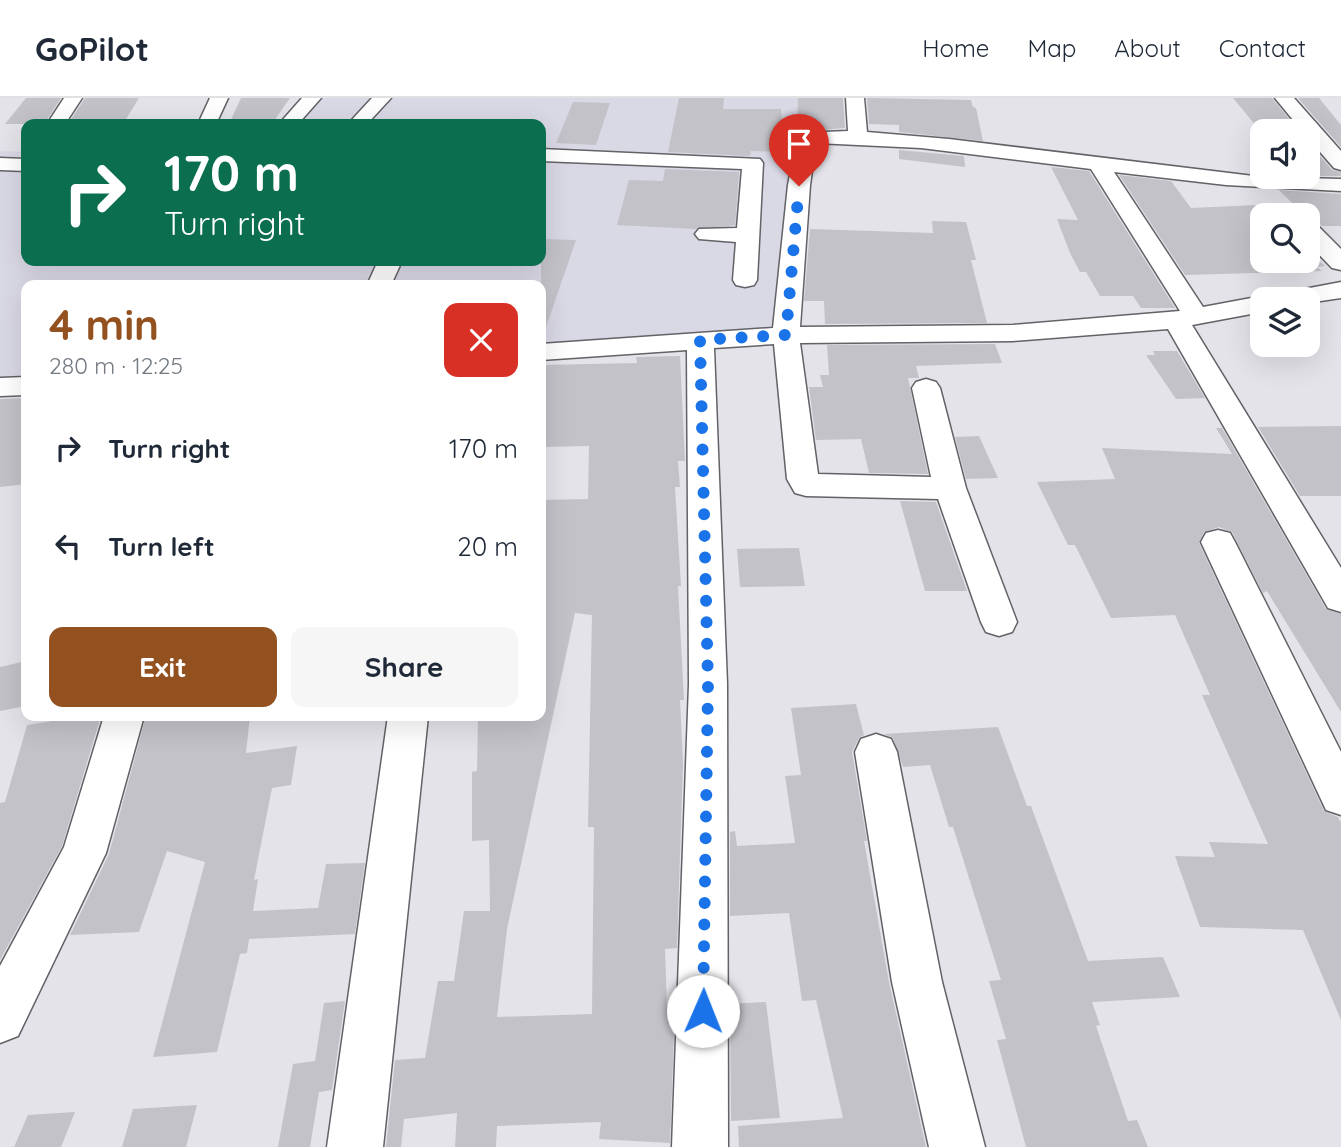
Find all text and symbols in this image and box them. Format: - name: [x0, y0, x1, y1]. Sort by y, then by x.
- text: GoPilot: [35, 28, 149, 69]
- text: Home: [922, 33, 989, 63]
- text: Map: [1027, 33, 1076, 63]
- text: About: [1114, 33, 1181, 63]
- text: Contact: [1219, 33, 1306, 63]
- pin: [769, 114, 829, 186]
- map controls: [1250, 119, 1320, 357]
- button: sound: [1250, 119, 1320, 189]
- icon: arrive: [780, 125, 818, 163]
- text: 170 m: [164, 142, 299, 203]
- icon: right: [49, 147, 140, 238]
- text: Turn right: [164, 203, 305, 243]
- button: search: [1250, 203, 1320, 273]
- button: layers: [1250, 287, 1320, 357]
- text: 4 min: [49, 298, 159, 351]
- button: close: [444, 303, 518, 377]
- text: 280 m · 12:25: [49, 351, 183, 380]
- icon: right: [49, 429, 87, 467]
- text: Turn right: [108, 432, 230, 465]
- text: 170 m: [449, 432, 518, 465]
- icon: left: [49, 527, 87, 565]
- text: Turn left: [108, 530, 215, 563]
- text: 20 m: [457, 530, 518, 563]
- button: Exit: [49, 627, 277, 707]
- button: Share: [291, 627, 518, 707]
- position arrow: [666, 974, 740, 1048]

